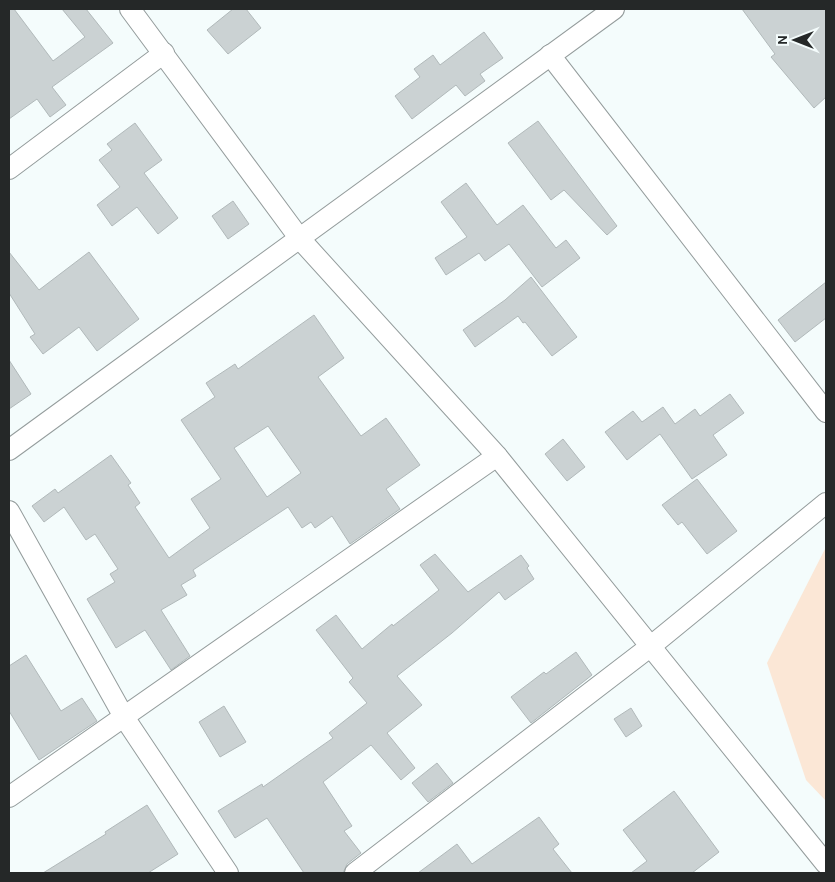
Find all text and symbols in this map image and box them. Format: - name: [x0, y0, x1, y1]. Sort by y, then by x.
- north arrow: [770, 15, 820, 65]
- text: N: [774, 35, 791, 45]

